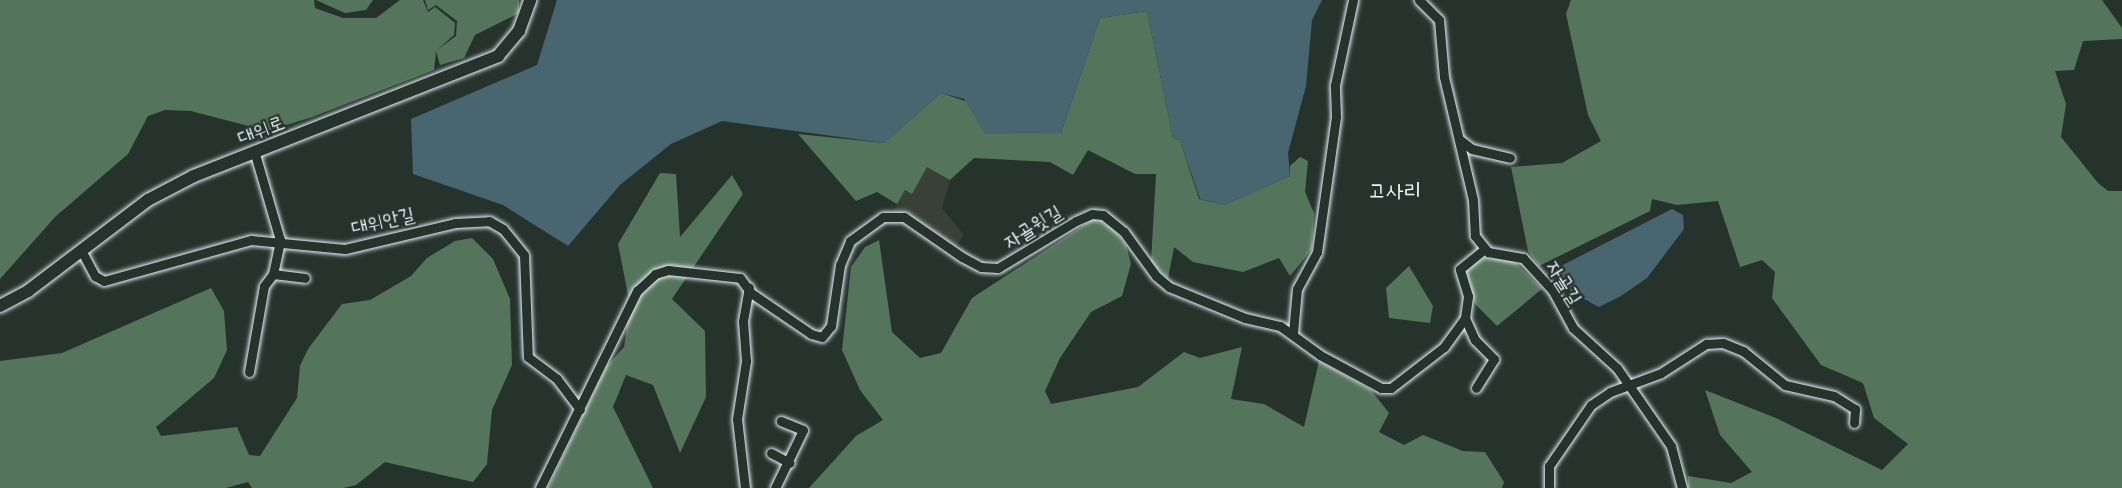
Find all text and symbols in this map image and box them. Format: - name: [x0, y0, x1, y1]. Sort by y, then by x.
- street label: 대위로: [234, 110, 288, 150]
- district label: 고사리: [1368, 178, 1422, 204]
- street label: 자골윗길: [999, 200, 1067, 254]
- street label: 대위안길: [349, 202, 417, 240]
- street label: 자골길: [1541, 256, 1587, 310]

